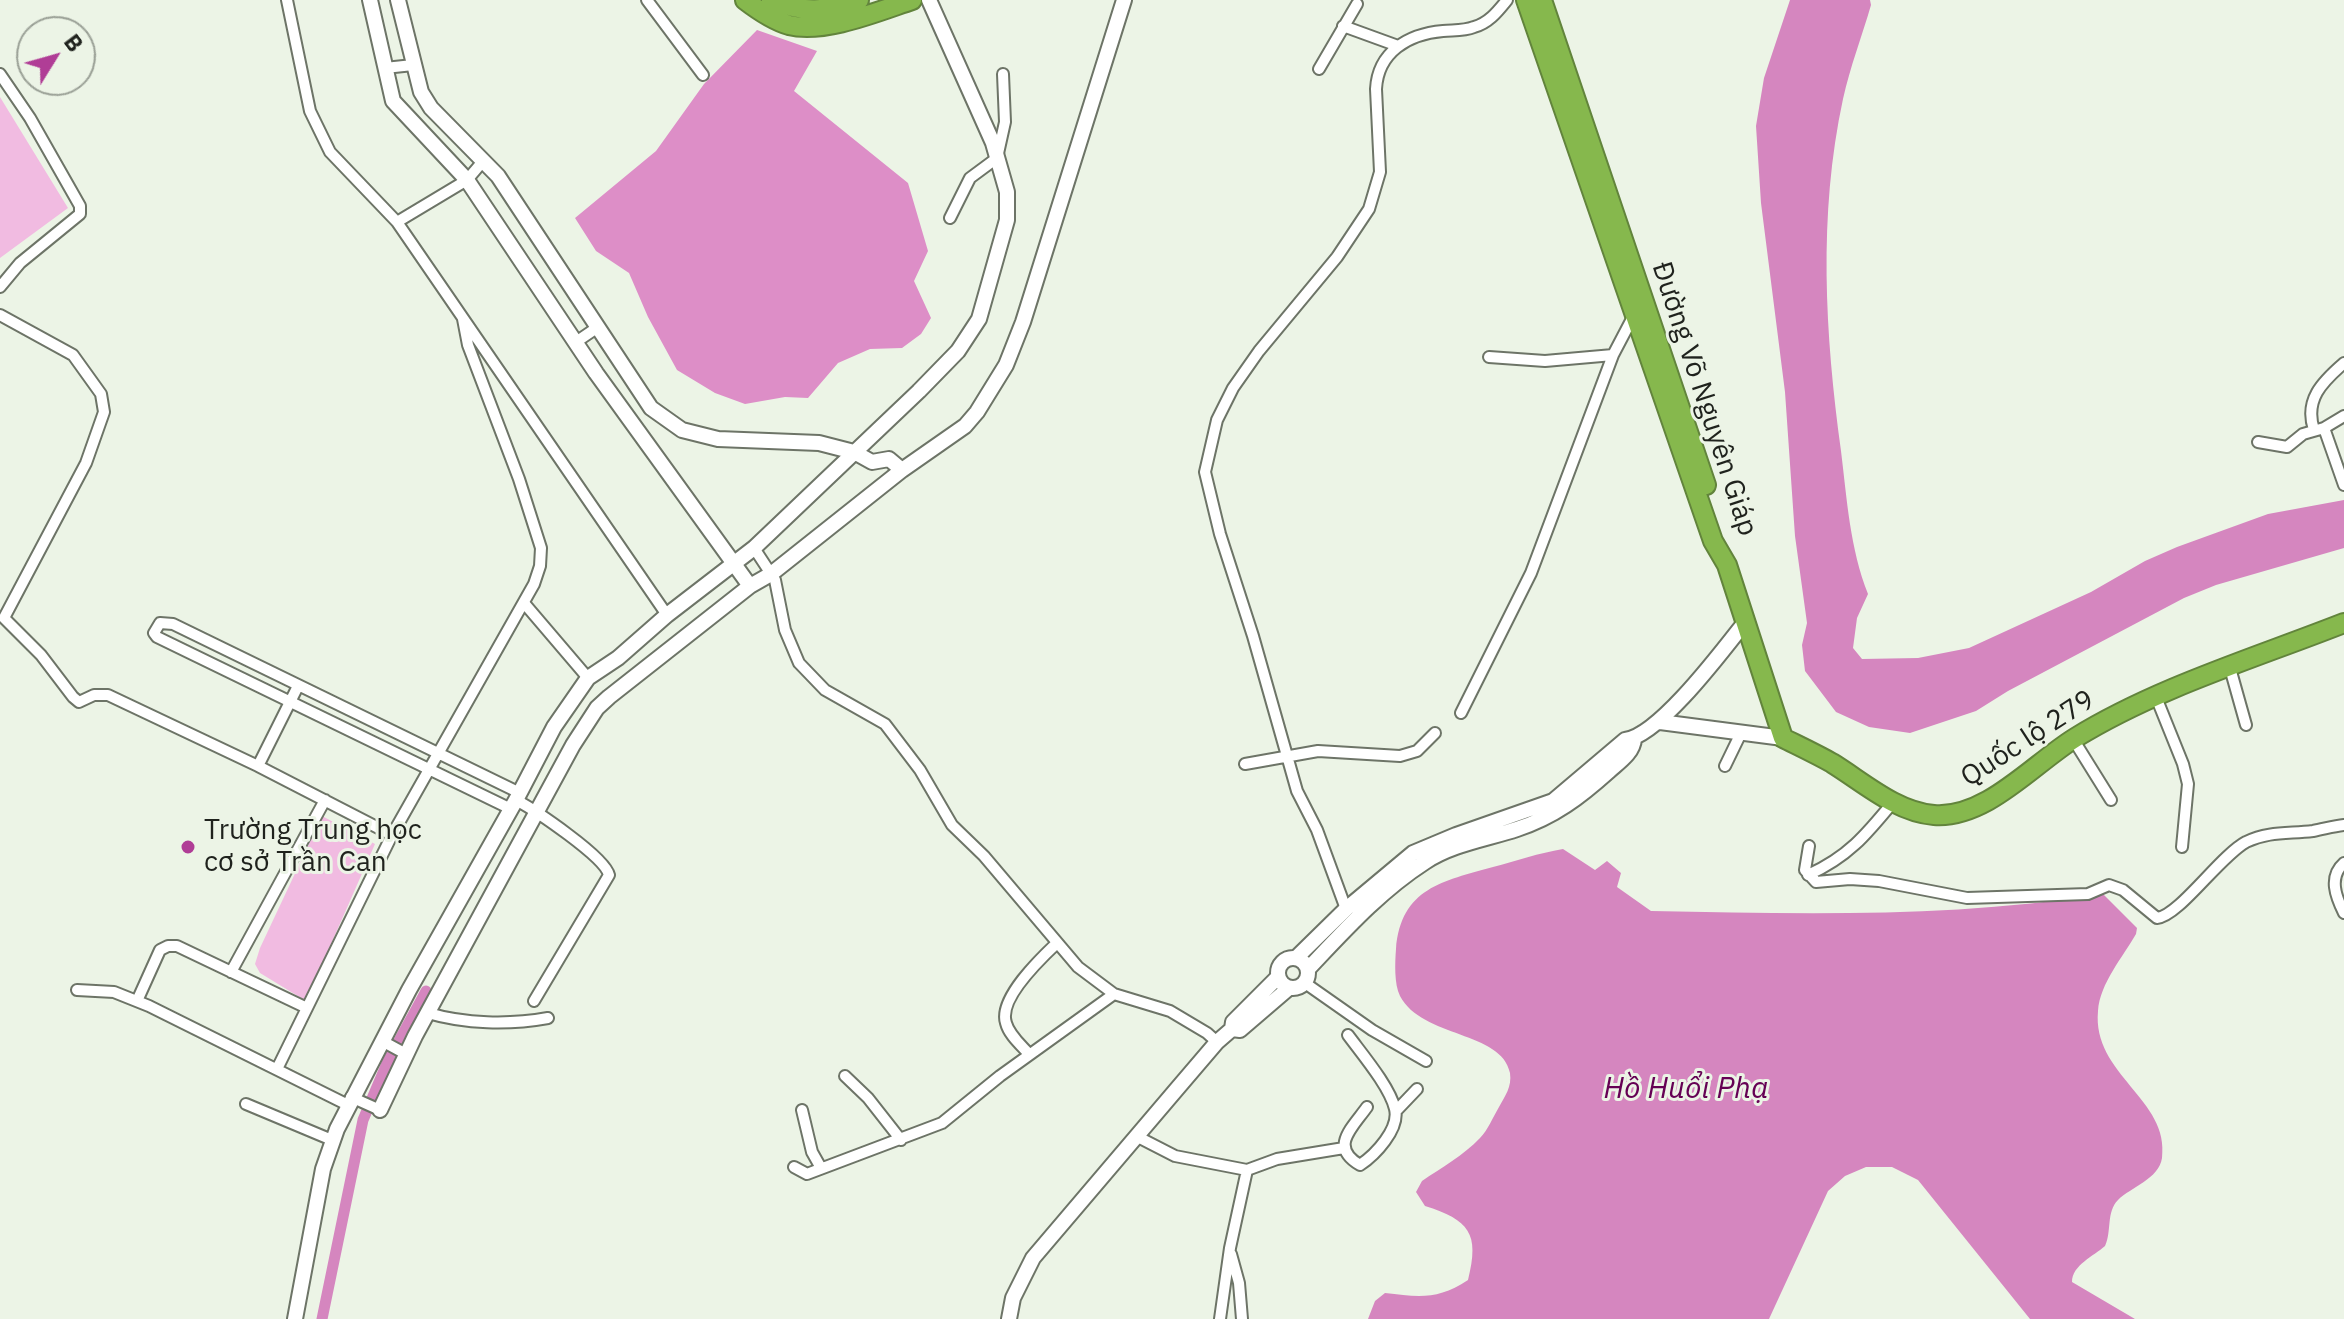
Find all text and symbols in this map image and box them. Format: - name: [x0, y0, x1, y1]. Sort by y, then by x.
- north arrow: [16, 16, 96, 96]
- text: B: [58, 28, 90, 57]
- street label: Đường Võ Nguyên Giáp: [1644, 258, 1764, 540]
- street label: Quốc lộ 279: [1955, 683, 2101, 795]
- place label: Trường Trung học cơ sở Trần Can: [204, 814, 422, 880]
- marker: Trường Trung học cơ sở Trần Can: [179, 838, 197, 856]
- water label: Hồ Huổi Phạ: [1603, 1071, 1769, 1107]

